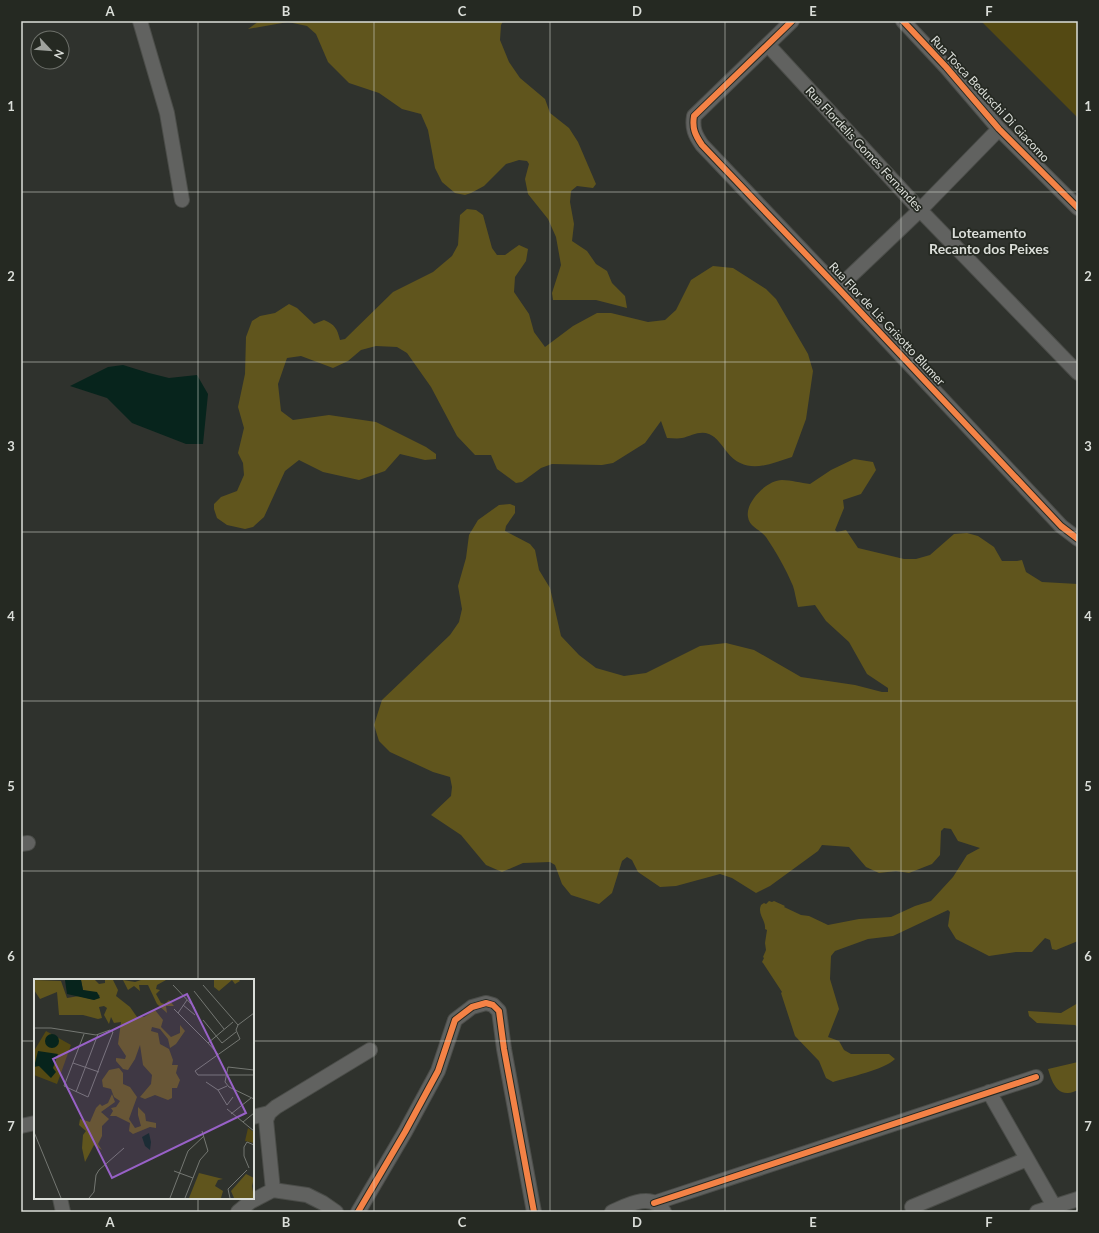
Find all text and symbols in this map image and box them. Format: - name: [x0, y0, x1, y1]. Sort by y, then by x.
- text: A: [104, 3, 115, 19]
- text: B: [282, 3, 291, 19]
- text: C: [458, 3, 467, 19]
- text: D: [632, 3, 642, 19]
- text: E: [809, 3, 817, 19]
- text: F: [985, 3, 993, 19]
- north arrow: [30, 30, 70, 70]
- street label: Rua Tosca Beduschi Di Giacomo: [928, 32, 1053, 165]
- text: N: [52, 48, 67, 61]
- street label: Rua Flordelis Gomes Fernandes: [803, 83, 926, 214]
- text: 1: [7, 98, 15, 114]
- text: 1: [1084, 98, 1092, 114]
- district label: Loteamento Recanto dos Peixes: [929, 224, 1049, 257]
- street label: Rua Flor de Lis Grisotto Blumer: [826, 259, 949, 389]
- text: 2: [7, 268, 15, 284]
- text: 2: [1084, 268, 1092, 284]
- text: 3: [7, 438, 15, 454]
- text: 3: [1084, 438, 1092, 454]
- text: 4: [7, 608, 15, 624]
- text: 4: [1084, 608, 1092, 624]
- text: 5: [7, 778, 15, 794]
- text: 5: [1084, 778, 1092, 794]
- text: 6: [7, 948, 15, 964]
- text: 6: [1084, 948, 1092, 964]
- inset map: [34, 979, 254, 1199]
- text: 7: [7, 1118, 15, 1134]
- text: 7: [1084, 1118, 1092, 1134]
- text: A: [104, 1214, 115, 1230]
- text: B: [282, 1214, 291, 1230]
- text: C: [458, 1214, 467, 1230]
- text: D: [632, 1214, 642, 1230]
- text: E: [809, 1214, 817, 1230]
- text: F: [985, 1214, 993, 1230]

